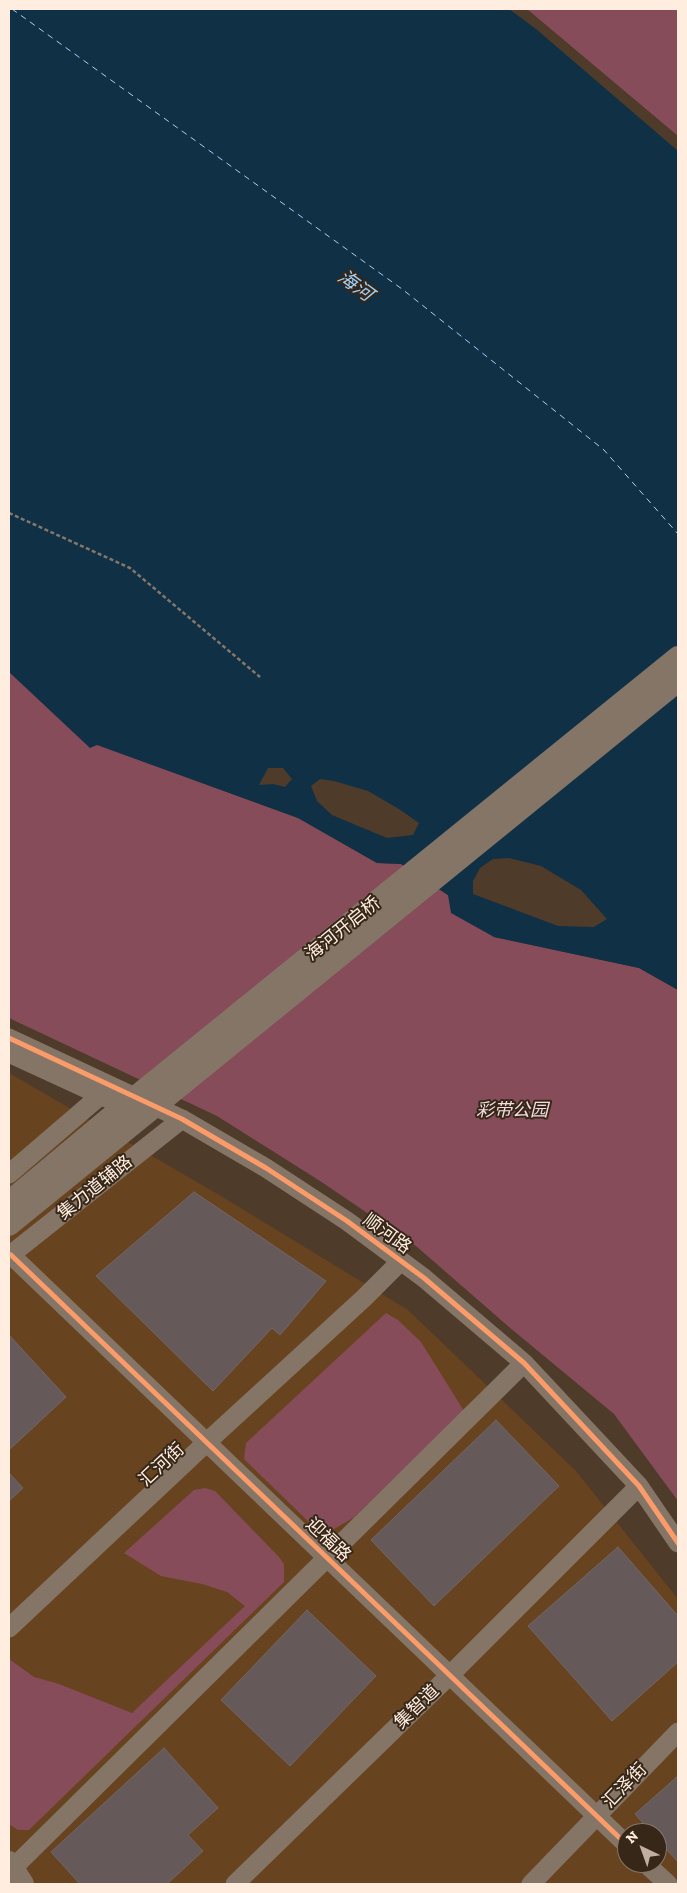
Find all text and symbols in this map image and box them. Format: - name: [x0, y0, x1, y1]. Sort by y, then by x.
- water label: 海河: [333, 266, 377, 306]
- street label: 海河开启桥: [301, 892, 385, 966]
- park label: 彩带公园: [476, 1100, 548, 1122]
- street label: 集力道辅路: [53, 1151, 137, 1225]
- street label: 顺河路: [359, 1209, 415, 1259]
- street label: 汇河街: [135, 1439, 189, 1491]
- street label: 迎福路: [301, 1513, 355, 1567]
- street label: 集智道: [390, 1680, 444, 1734]
- street label: 汇泽街: [598, 1759, 652, 1813]
- north arrow: [617, 1823, 667, 1873]
- text: N: [623, 1827, 642, 1847]

